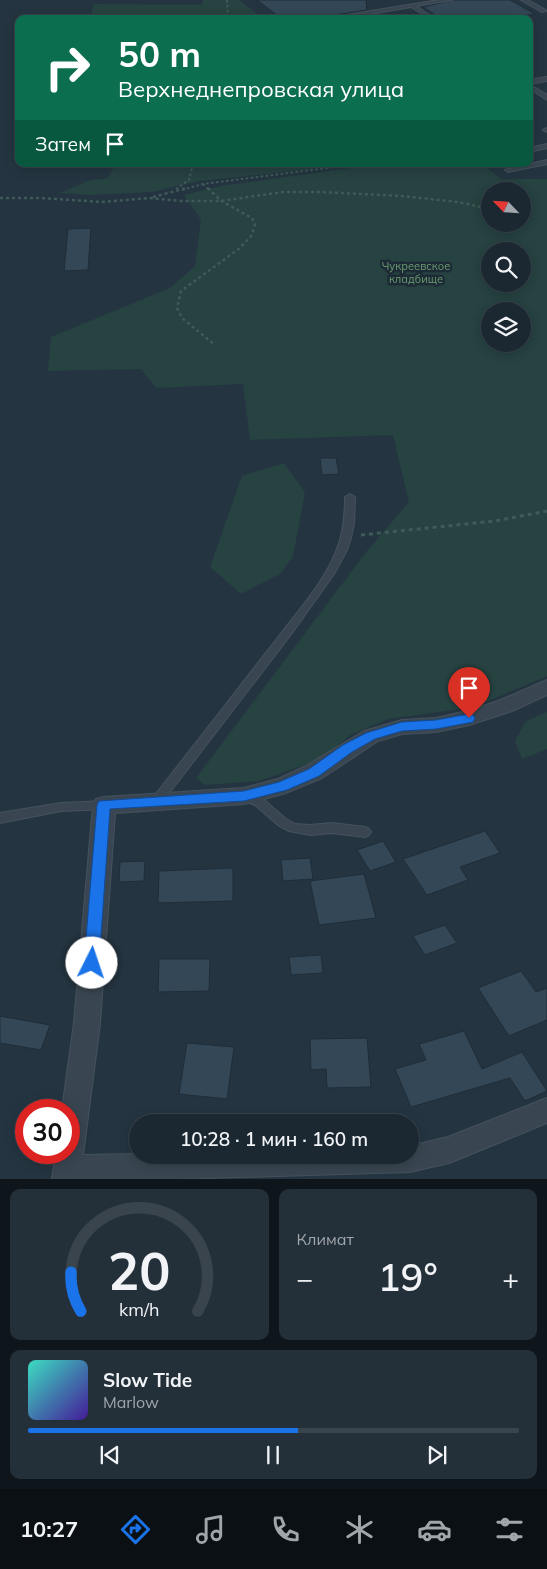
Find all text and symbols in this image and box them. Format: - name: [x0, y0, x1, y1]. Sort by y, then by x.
- text: 50 m: [118, 32, 201, 76]
- icon: right: [35, 35, 100, 100]
- text: Верхнеднепровская улица: [118, 75, 404, 103]
- icon: arrive: [101, 130, 129, 158]
- text: Затем: [35, 132, 91, 156]
- north arrow: [481, 182, 531, 232]
- map controls: [481, 182, 531, 352]
- button: search: [481, 242, 531, 292]
- park label: Чукреевское кладбище: [382, 259, 450, 286]
- button: layers: [481, 302, 531, 352]
- pin: [448, 667, 490, 718]
- icon: arrive: [455, 674, 483, 702]
- position arrow: [65, 936, 117, 988]
- speed limit sign: 30: [15, 1099, 80, 1164]
- text: 10:28 · 1 мин · 160 m: [180, 1127, 368, 1151]
- text: Климат: [297, 1229, 354, 1249]
- text: 20: [108, 1238, 170, 1303]
- text: 19°: [378, 1253, 438, 1301]
- text: −: [297, 1261, 313, 1296]
- text: +: [502, 1261, 519, 1296]
- text: km/h: [119, 1298, 159, 1320]
- text: Slow Tide: [103, 1368, 192, 1392]
- text: Marlow: [103, 1392, 159, 1412]
- icon: previous: [96, 1441, 124, 1469]
- icon: pause: [259, 1441, 287, 1469]
- icon: next: [423, 1441, 451, 1469]
- icon: directions: [118, 1512, 153, 1547]
- icon: music: [193, 1512, 228, 1547]
- icon: phone: [268, 1512, 303, 1547]
- icon: climate: [342, 1512, 377, 1547]
- icon: car: [417, 1512, 452, 1547]
- icon: filters: [492, 1512, 527, 1547]
- text: 10:27: [20, 1515, 78, 1543]

